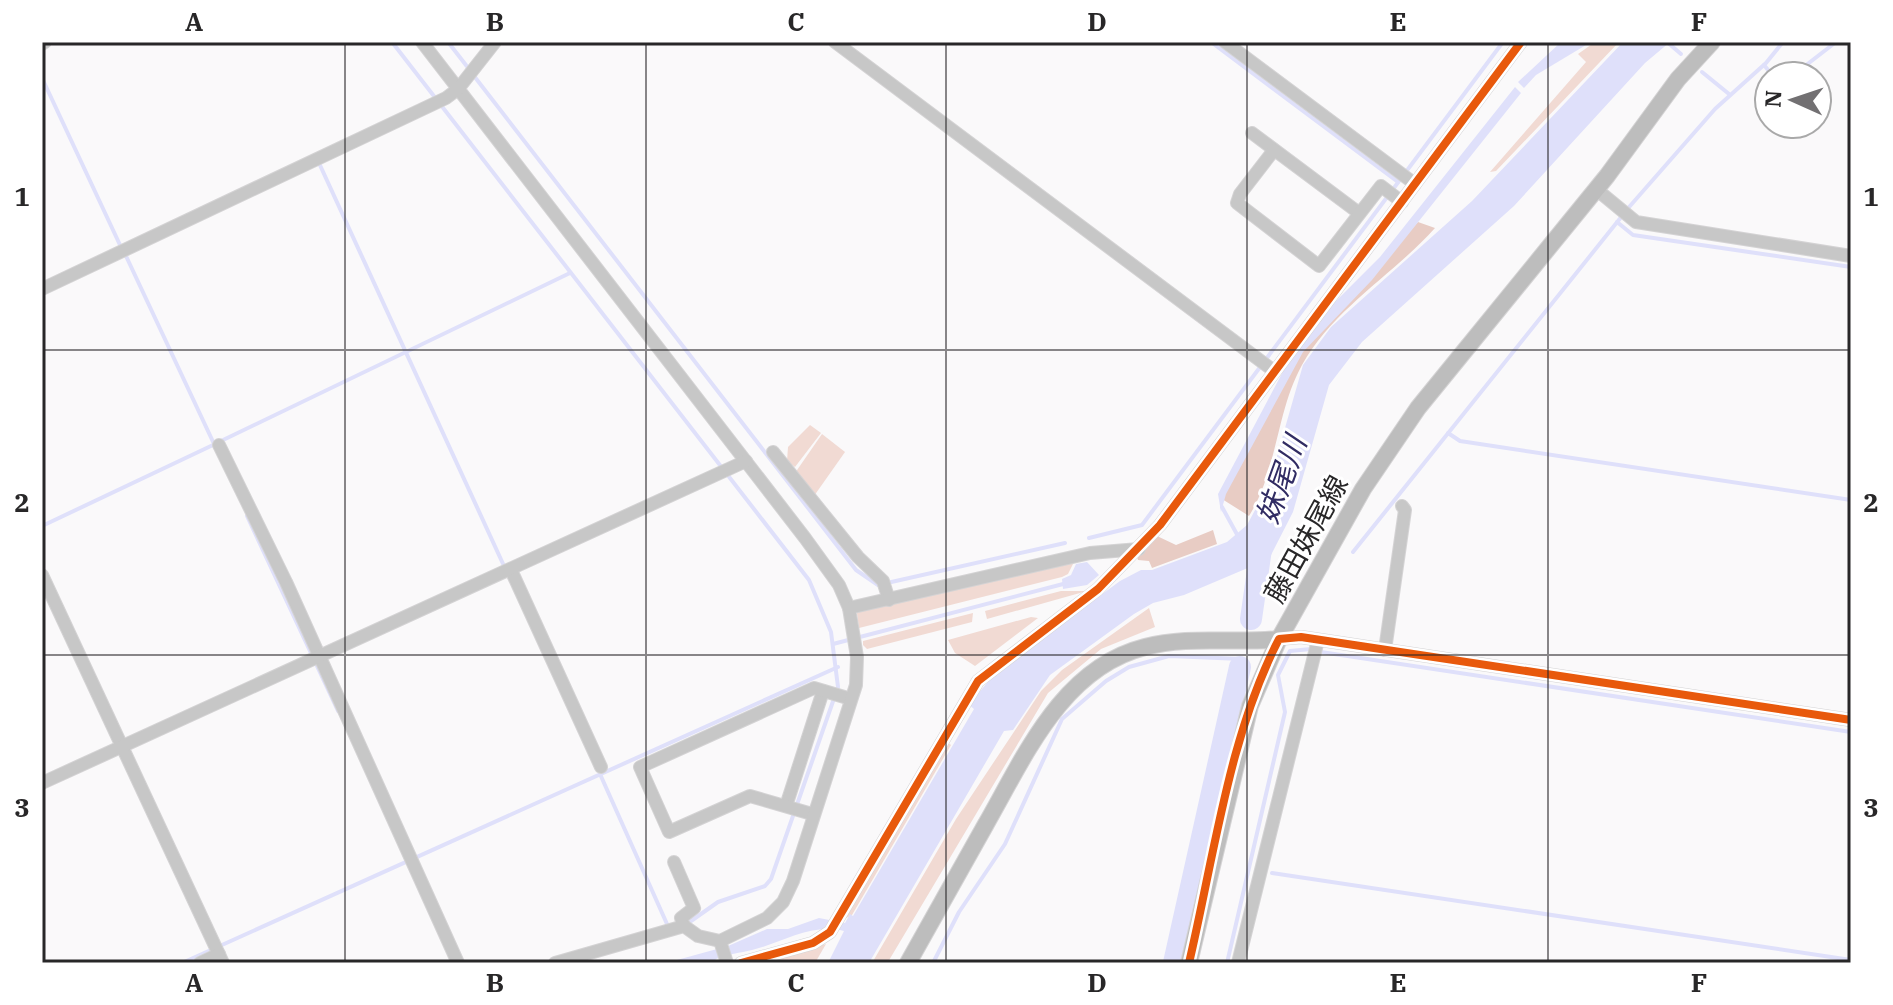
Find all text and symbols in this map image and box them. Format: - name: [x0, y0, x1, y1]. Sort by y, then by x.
- text: A: [185, 4, 203, 38]
- text: B: [486, 4, 504, 38]
- text: C: [787, 4, 805, 38]
- text: D: [1087, 4, 1107, 38]
- text: E: [1389, 4, 1407, 38]
- text: F: [1691, 4, 1707, 38]
- north arrow: [1753, 60, 1833, 140]
- text: N: [1758, 89, 1787, 108]
- text: 1: [14, 179, 30, 213]
- text: 1: [1863, 179, 1879, 213]
- water label: 妹尾川: [1247, 428, 1315, 528]
- street label: 藤田妹尾線: [1255, 469, 1356, 609]
- text: 2: [14, 485, 30, 519]
- text: 2: [1863, 485, 1879, 519]
- text: 3: [14, 790, 30, 824]
- text: 3: [1863, 790, 1879, 824]
- text: A: [185, 965, 203, 999]
- text: B: [486, 965, 504, 999]
- text: C: [787, 965, 805, 999]
- text: D: [1087, 965, 1107, 999]
- text: E: [1389, 965, 1407, 999]
- text: F: [1691, 965, 1707, 999]

